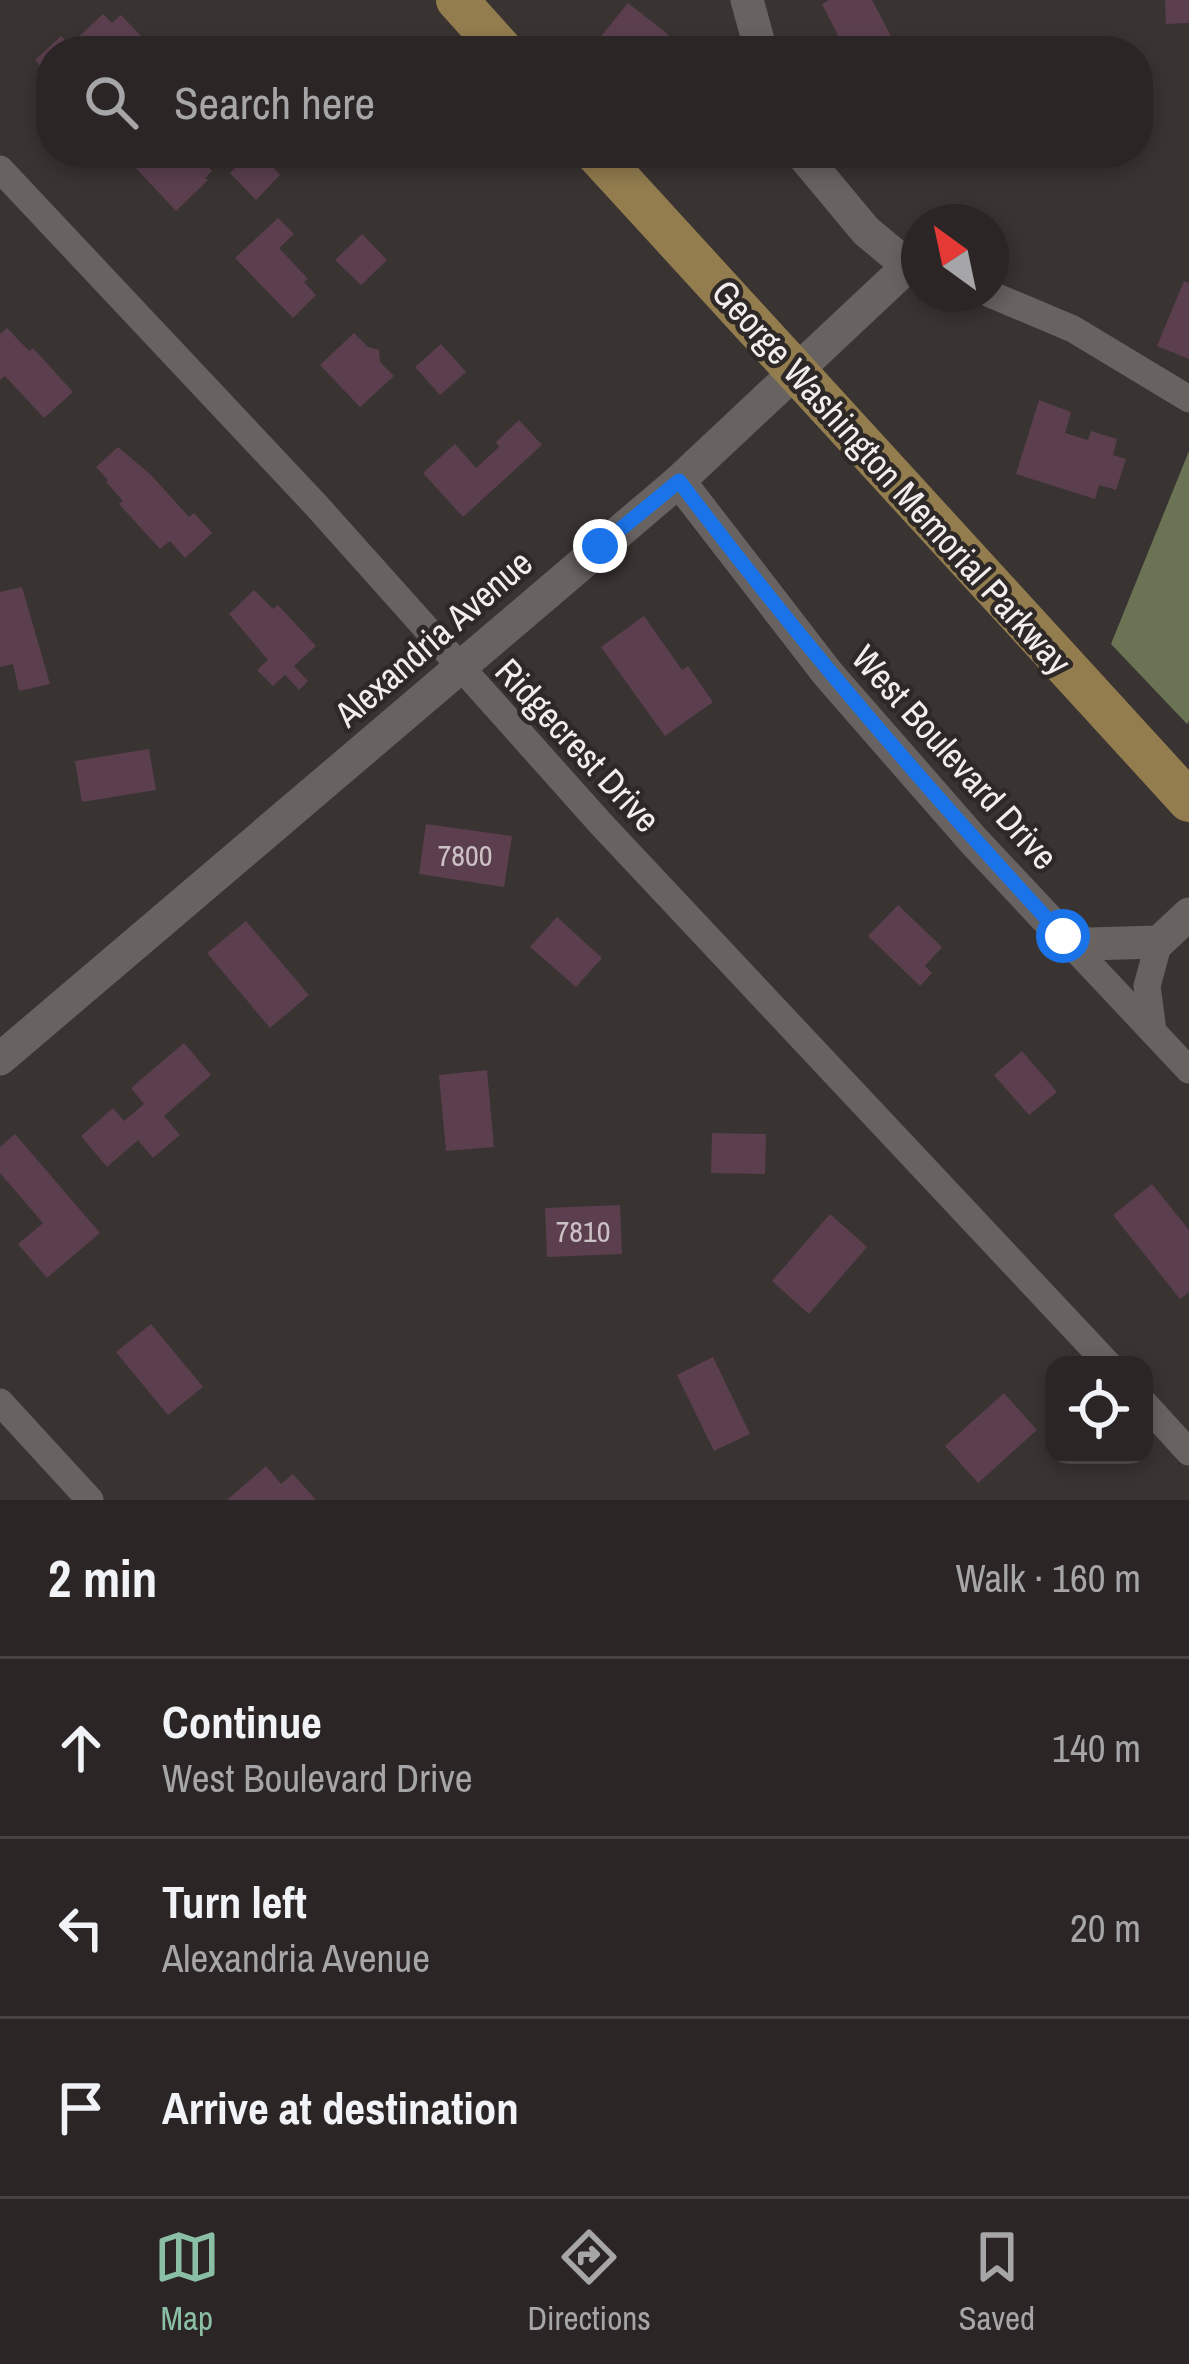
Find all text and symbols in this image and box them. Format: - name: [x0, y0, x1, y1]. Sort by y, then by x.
- search box: [36, 36, 1153, 168]
- icon: search: [78, 69, 144, 135]
- text: Search here: [174, 72, 375, 133]
- north arrow: [901, 204, 1009, 312]
- street label: George Washington Memorial Parkway: [702, 269, 1083, 685]
- route end: [573, 519, 627, 573]
- street label: Alexandria Avenue: [323, 539, 542, 738]
- street label: West Boulevard Drive: [841, 634, 1069, 880]
- street label: Ridgecrest Drive: [485, 648, 671, 842]
- house number: 7800: [438, 835, 492, 875]
- route start: [1036, 909, 1090, 963]
- house number: 7810: [556, 1211, 610, 1251]
- map controls: [1045, 1356, 1153, 1464]
- button: locate: [1045, 1356, 1153, 1464]
- text: 2 min: [48, 1544, 157, 1613]
- text: Walk · 160 m: [956, 1552, 1141, 1604]
- text: Continue: [162, 1691, 322, 1752]
- icon: ahead: [48, 1715, 114, 1781]
- text: 140 m: [1052, 1722, 1141, 1774]
- text: West Boulevard Drive: [162, 1752, 472, 1804]
- text: Turn left: [162, 1871, 307, 1932]
- icon: left: [48, 1895, 114, 1961]
- text: 20 m: [1070, 1902, 1141, 1954]
- text: Alexandria Avenue: [162, 1932, 430, 1984]
- icon: arrive: [48, 2075, 114, 2141]
- text: Arrive at destination: [162, 2077, 519, 2138]
- tab: Map: [154, 2224, 220, 2340]
- tab: Directions: [527, 2224, 651, 2340]
- tab: Saved: [958, 2224, 1035, 2340]

